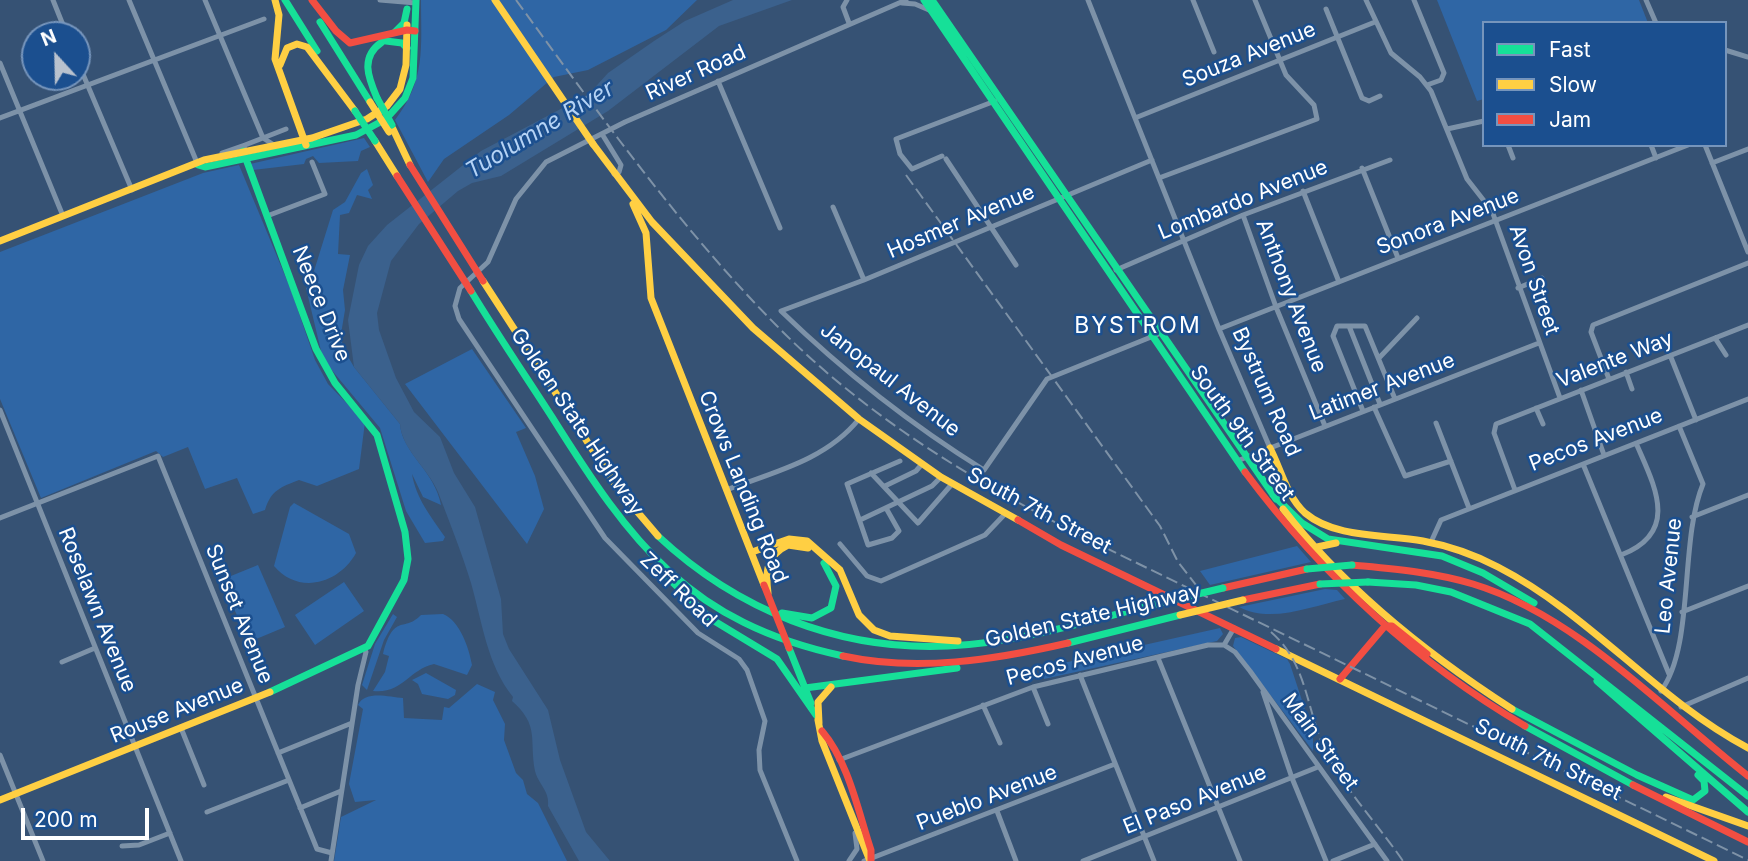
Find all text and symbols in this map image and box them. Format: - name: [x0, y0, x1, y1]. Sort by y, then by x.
- street label: Souza Avenue: [1179, 17, 1319, 93]
- north arrow: [21, 21, 91, 91]
- legend: [1482, 21, 1727, 147]
- text: N: [38, 25, 60, 51]
- text: Fast: [1549, 37, 1591, 62]
- street label: River Road: [642, 40, 750, 106]
- text: Slow: [1549, 72, 1597, 97]
- water label: Tuolumne River: [461, 75, 619, 185]
- text: Jam: [1549, 107, 1591, 132]
- street label: Lombardo Avenue: [1155, 155, 1331, 245]
- street label: Hosmer Avenue: [884, 180, 1038, 264]
- street label: Sonora Avenue: [1373, 183, 1523, 261]
- street label: Anthony Avenue: [1250, 216, 1332, 376]
- street label: Avon Street: [1503, 222, 1565, 338]
- street label: Neece Drive: [286, 242, 356, 366]
- district label: BYSTROM: [1075, 312, 1201, 340]
- street label: Janopaul Avenue: [815, 317, 965, 443]
- street label: Bystrum Road: [1226, 323, 1306, 461]
- street label: Golden State Highway: [505, 324, 649, 520]
- street label: Valente Way: [1553, 326, 1677, 394]
- street label: Latimer Avenue: [1306, 348, 1458, 426]
- street label: South 9th Street: [1184, 360, 1300, 506]
- street label: Crows Landing Road: [693, 387, 793, 587]
- street label: Pecos Avenue: [1526, 403, 1666, 477]
- street label: South 7th Street: [962, 462, 1116, 560]
- street label: Leo Avenue: [1650, 517, 1688, 635]
- street label: Roselawn Avenue: [52, 524, 142, 696]
- street label: Sunset Avenue: [200, 541, 278, 687]
- street label: Zeff Road: [634, 547, 722, 633]
- street label: Golden State Highway: [983, 579, 1203, 653]
- street label: Pecos Avenue: [1004, 631, 1146, 691]
- street label: Rouse Avenue: [107, 673, 247, 749]
- street label: Main Street: [1276, 689, 1364, 795]
- street label: South 7th Street: [1471, 714, 1625, 806]
- street label: Pueblo Avenue: [913, 760, 1061, 836]
- street label: El Paso Avenue: [1120, 760, 1270, 840]
- scale bar: [24, 794, 152, 838]
- text: 200 m: [34, 807, 98, 832]

